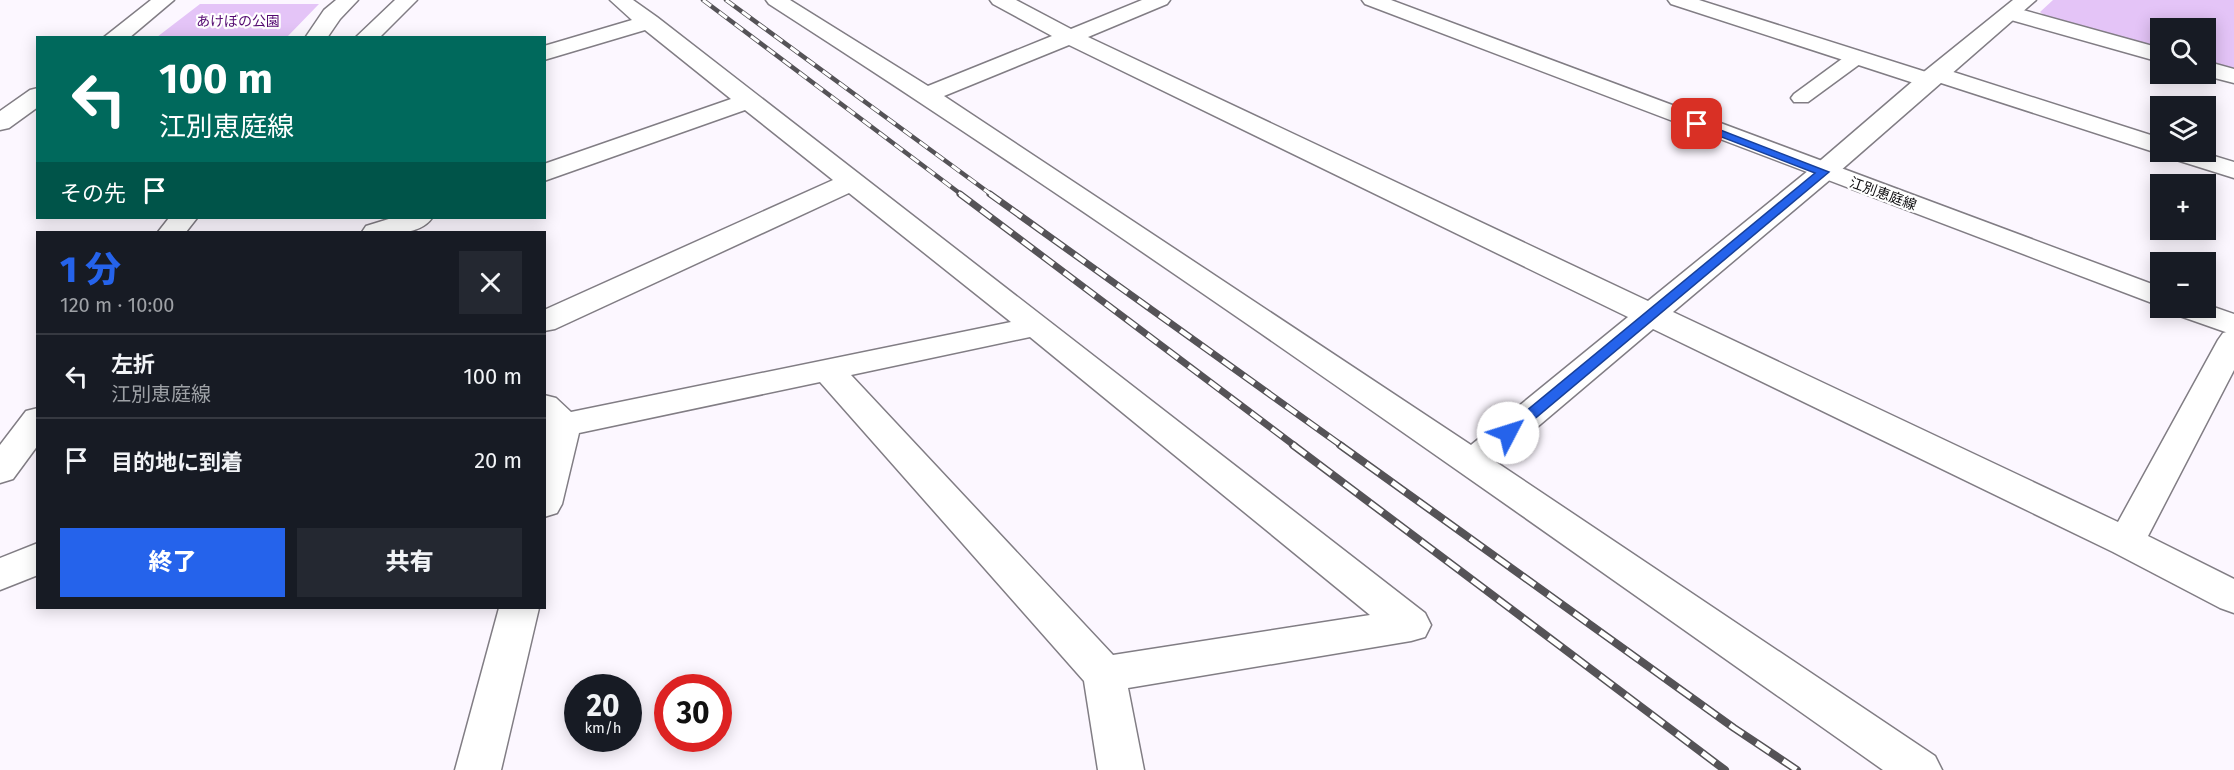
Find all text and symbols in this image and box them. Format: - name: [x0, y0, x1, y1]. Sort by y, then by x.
- park label: あけぼの公園: [196, 13, 280, 30]
- map controls: [2150, 18, 2216, 318]
- button: search: [2150, 18, 2216, 84]
- text: 100 m: [159, 54, 273, 104]
- icon: left: [60, 60, 138, 138]
- button: layers: [2150, 96, 2216, 162]
- pin: [1671, 98, 1722, 149]
- icon: arrive: [1680, 107, 1713, 140]
- text: 江別恵庭線: [159, 111, 294, 143]
- icon: arrive: [138, 174, 171, 207]
- street label: 江別恵庭線: [1847, 174, 1919, 214]
- button: +: [2150, 174, 2216, 240]
- text: その先: [60, 180, 126, 207]
- text: 1 分: [60, 248, 121, 292]
- button: close: [459, 251, 522, 314]
- button: −: [2150, 252, 2216, 318]
- text: 120 m · 10:00: [60, 293, 175, 317]
- text: 左折: [111, 351, 155, 378]
- icon: left: [60, 360, 93, 393]
- text: 100 m: [463, 363, 522, 390]
- text: 江別恵庭線: [111, 382, 211, 406]
- position arrow: [1476, 401, 1540, 465]
- icon: arrive: [60, 444, 93, 477]
- text: 20 m: [474, 447, 522, 474]
- text: 目的地に到着: [111, 449, 243, 476]
- button: 終了: [60, 528, 285, 597]
- button: 共有: [297, 528, 522, 597]
- speed limit sign: 30: [654, 674, 732, 752]
- text: 20: [586, 688, 620, 724]
- text: km/h: [584, 719, 622, 737]

